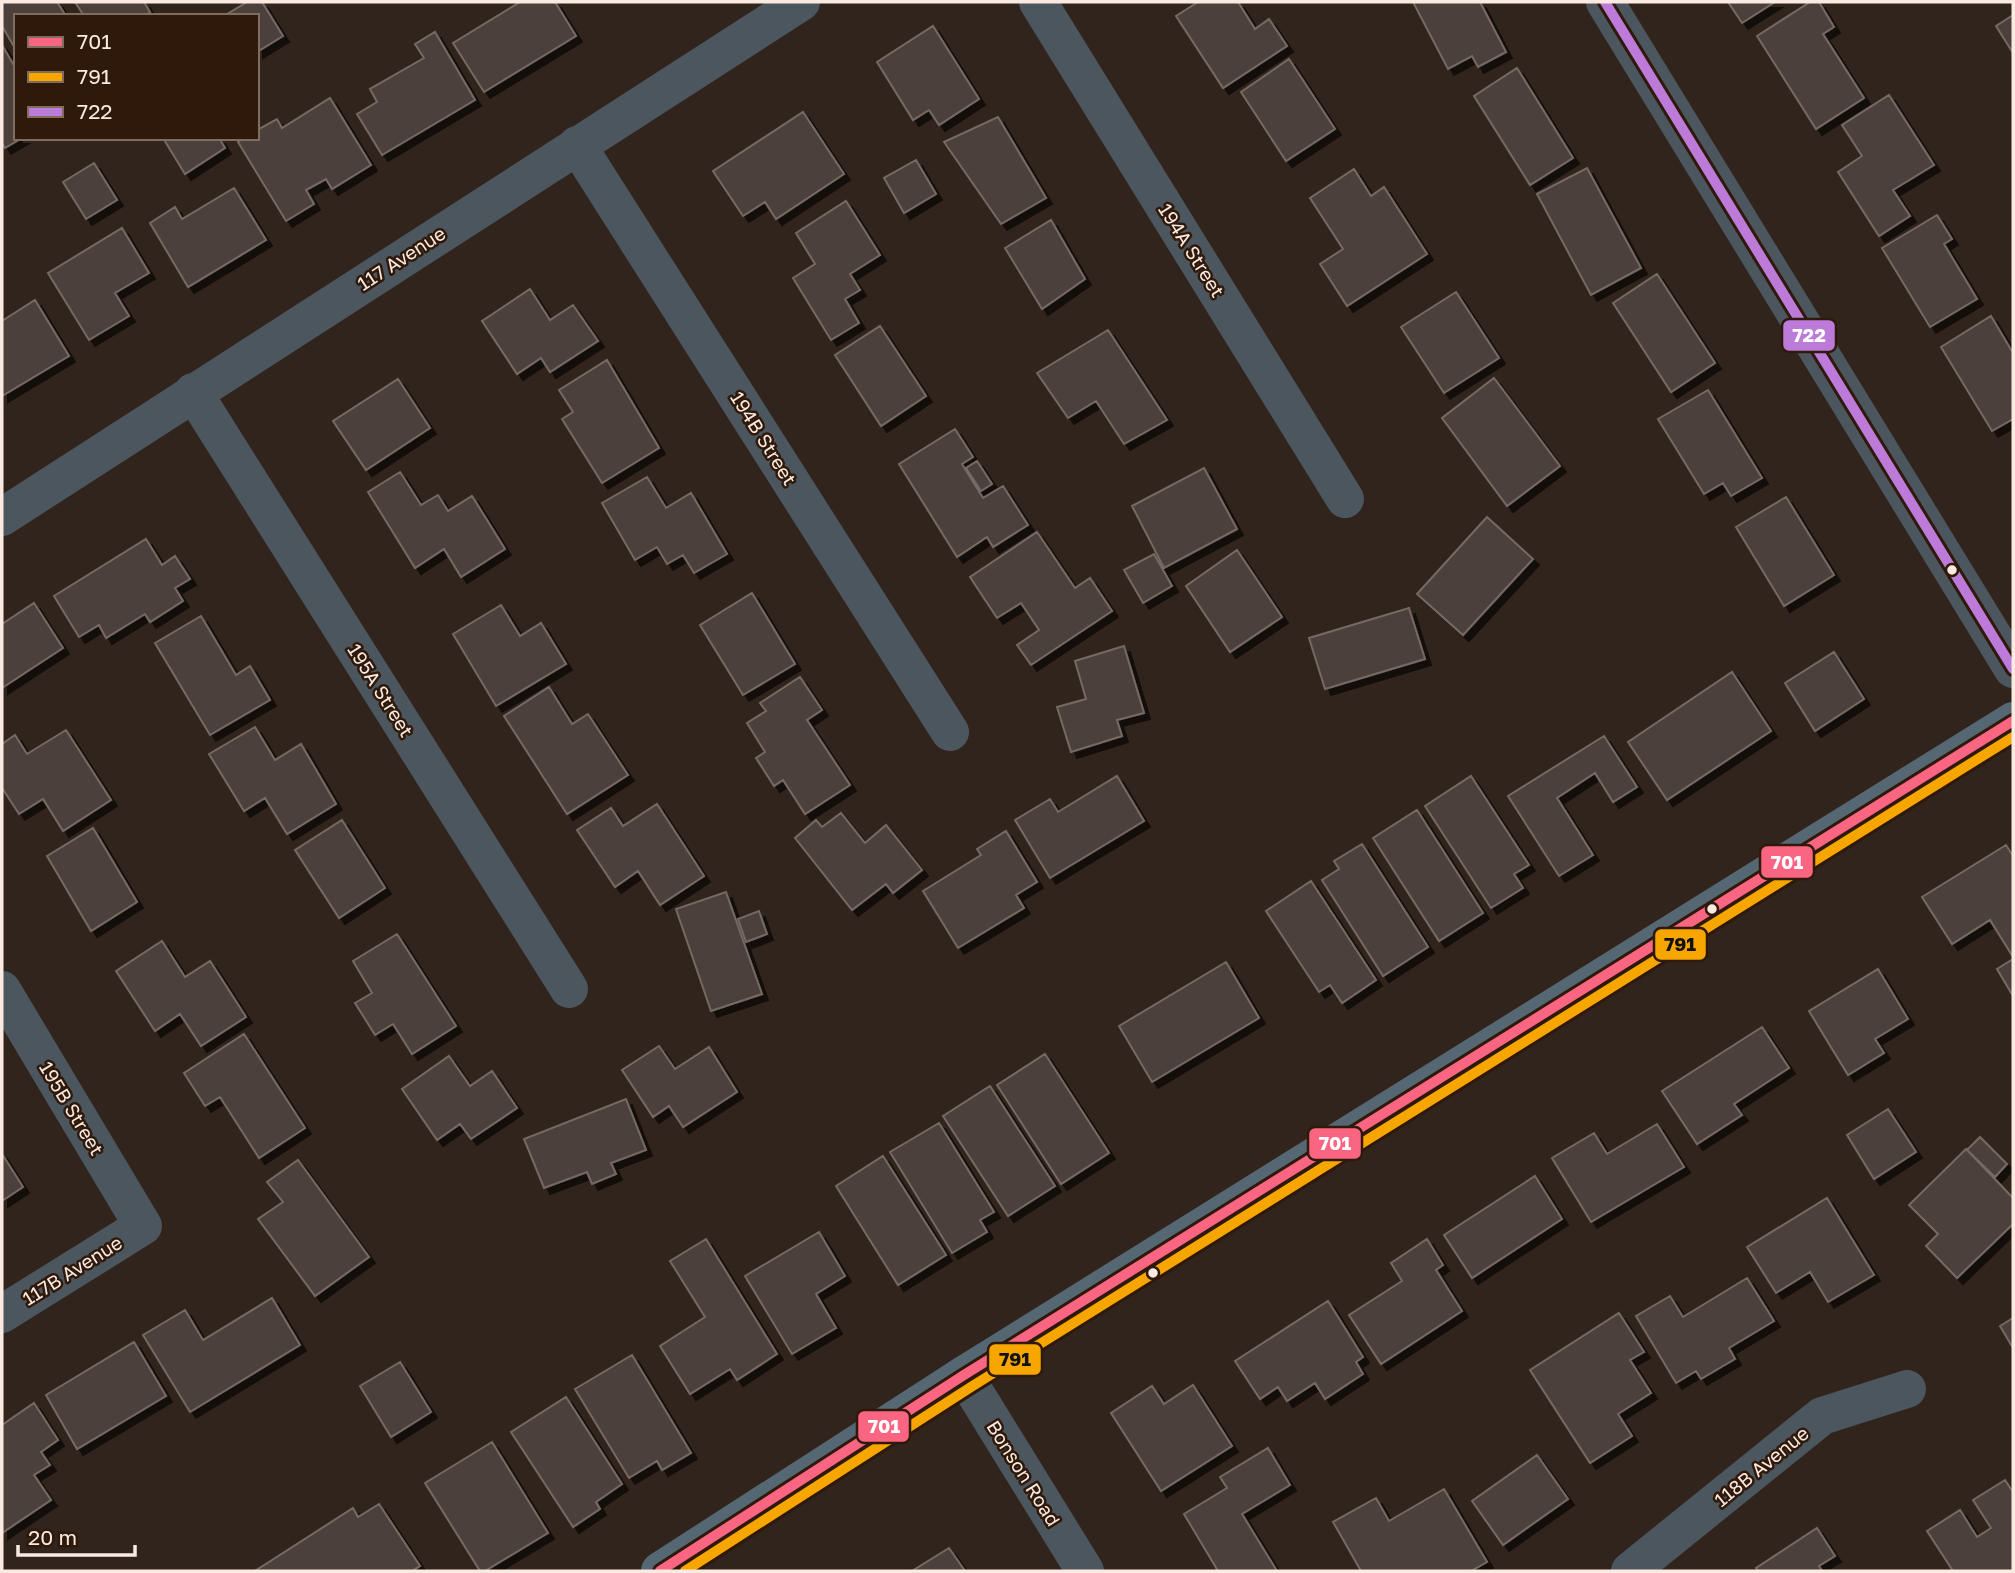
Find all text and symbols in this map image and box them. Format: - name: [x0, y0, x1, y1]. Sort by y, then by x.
- legend: [14, 14, 259, 140]
- text: 701: [77, 28, 111, 54]
- text: 791: [77, 63, 111, 89]
- text: 722: [77, 98, 113, 124]
- street label: 194A Street: [1154, 199, 1230, 301]
- street label: 117 Avenue: [353, 221, 449, 295]
- line badge: 722: [1782, 319, 1836, 352]
- text: 722: [1792, 323, 1826, 346]
- street label: 194B Street: [726, 387, 802, 489]
- unlabelled marker: [1945, 563, 1959, 577]
- street label: 195A Street: [343, 639, 419, 741]
- line badge: 701: [1760, 845, 1814, 879]
- text: 701: [1771, 850, 1803, 873]
- unlabelled marker: [1705, 902, 1719, 916]
- line badge: 791: [1654, 928, 1707, 961]
- text: 791: [1664, 932, 1696, 955]
- street label: 195B Street: [35, 1057, 109, 1159]
- line badge: 701: [1308, 1127, 1362, 1160]
- text: 701: [1319, 1131, 1351, 1154]
- street label: 117B Avenue: [18, 1230, 126, 1310]
- unlabelled marker: [1146, 1266, 1160, 1280]
- line badge: 791: [988, 1343, 1042, 1376]
- text: 791: [999, 1347, 1031, 1370]
- line badge: 701: [857, 1410, 910, 1443]
- text: 701: [868, 1414, 900, 1437]
- street label: Bonson Road: [982, 1416, 1066, 1530]
- street label: 118B Avenue: [1709, 1421, 1813, 1511]
- scale bar: [18, 1514, 135, 1558]
- text: 20 m: [28, 1524, 77, 1550]

